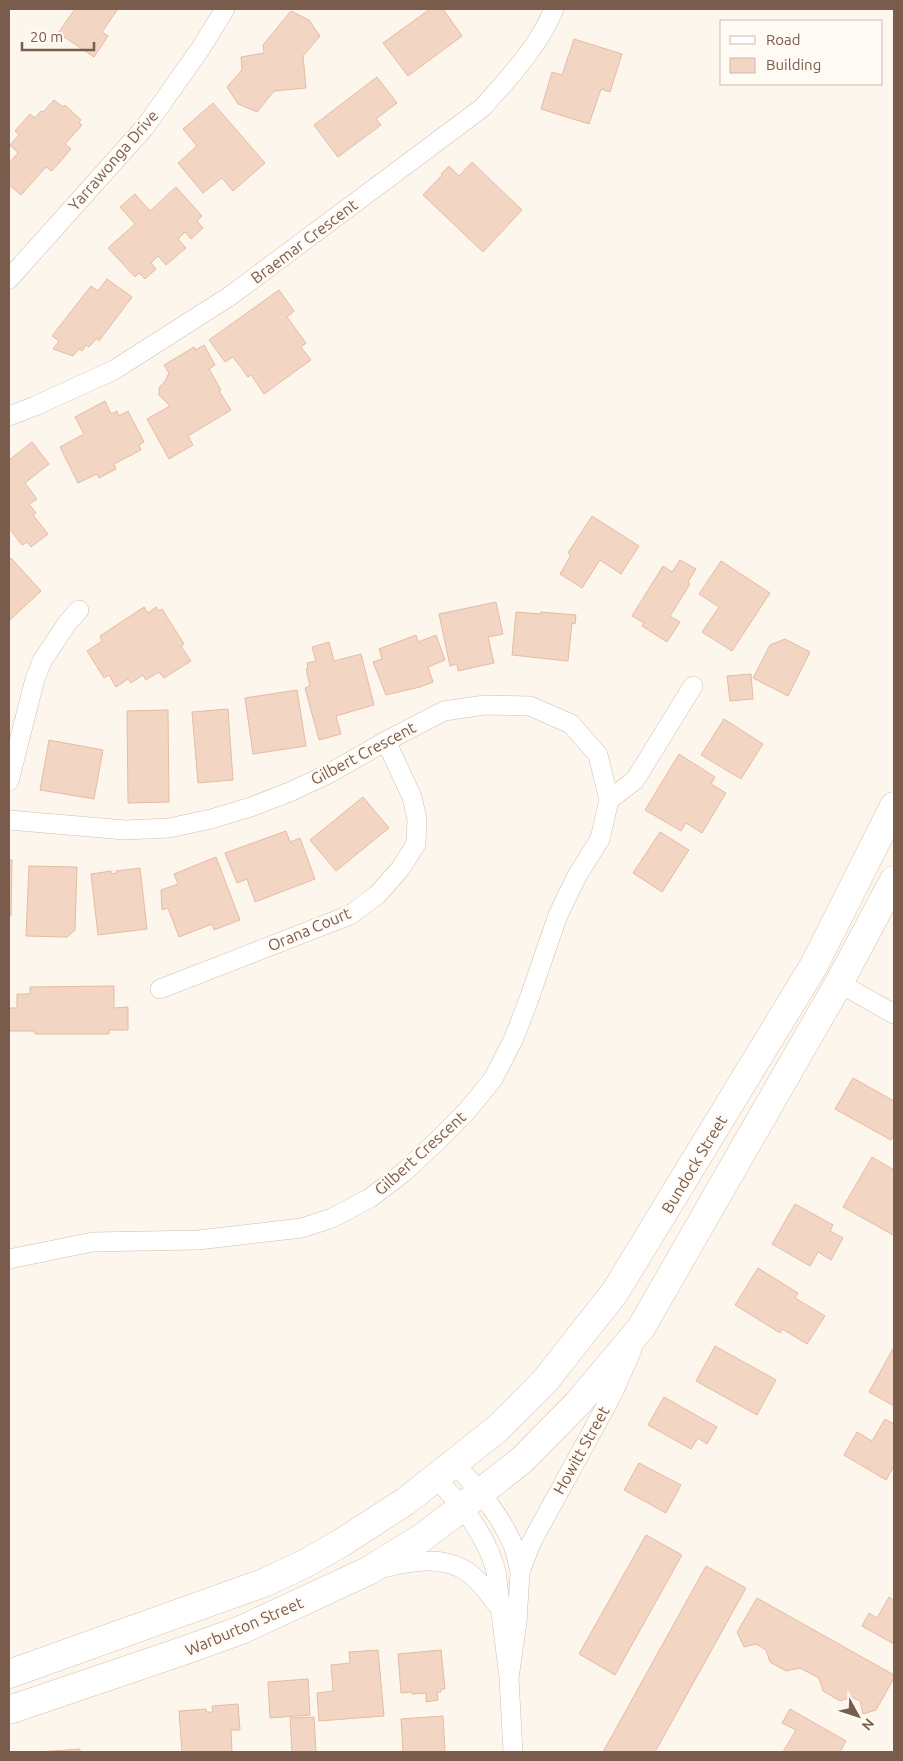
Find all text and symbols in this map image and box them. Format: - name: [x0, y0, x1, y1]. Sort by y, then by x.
- scale bar: [22, 20, 95, 52]
- legend: [720, 20, 883, 85]
- text: 20 m: [30, 28, 63, 45]
- text: Road: [766, 31, 801, 48]
- text: Building: [766, 56, 821, 73]
- street label: Yarrawonga Drive: [65, 106, 161, 214]
- street label: Braemar Crescent: [247, 195, 361, 287]
- street label: Gilbert Crescent: [307, 717, 419, 788]
- street label: Orana Court: [265, 903, 354, 955]
- street label: Gilbert Crescent: [371, 1107, 470, 1199]
- street label: Bundock Street: [658, 1111, 731, 1216]
- street label: Howitt Street: [549, 1402, 613, 1497]
- street label: Warburton Street: [182, 1593, 306, 1659]
- north arrow: [833, 1691, 883, 1741]
- text: N: [858, 1715, 877, 1734]

